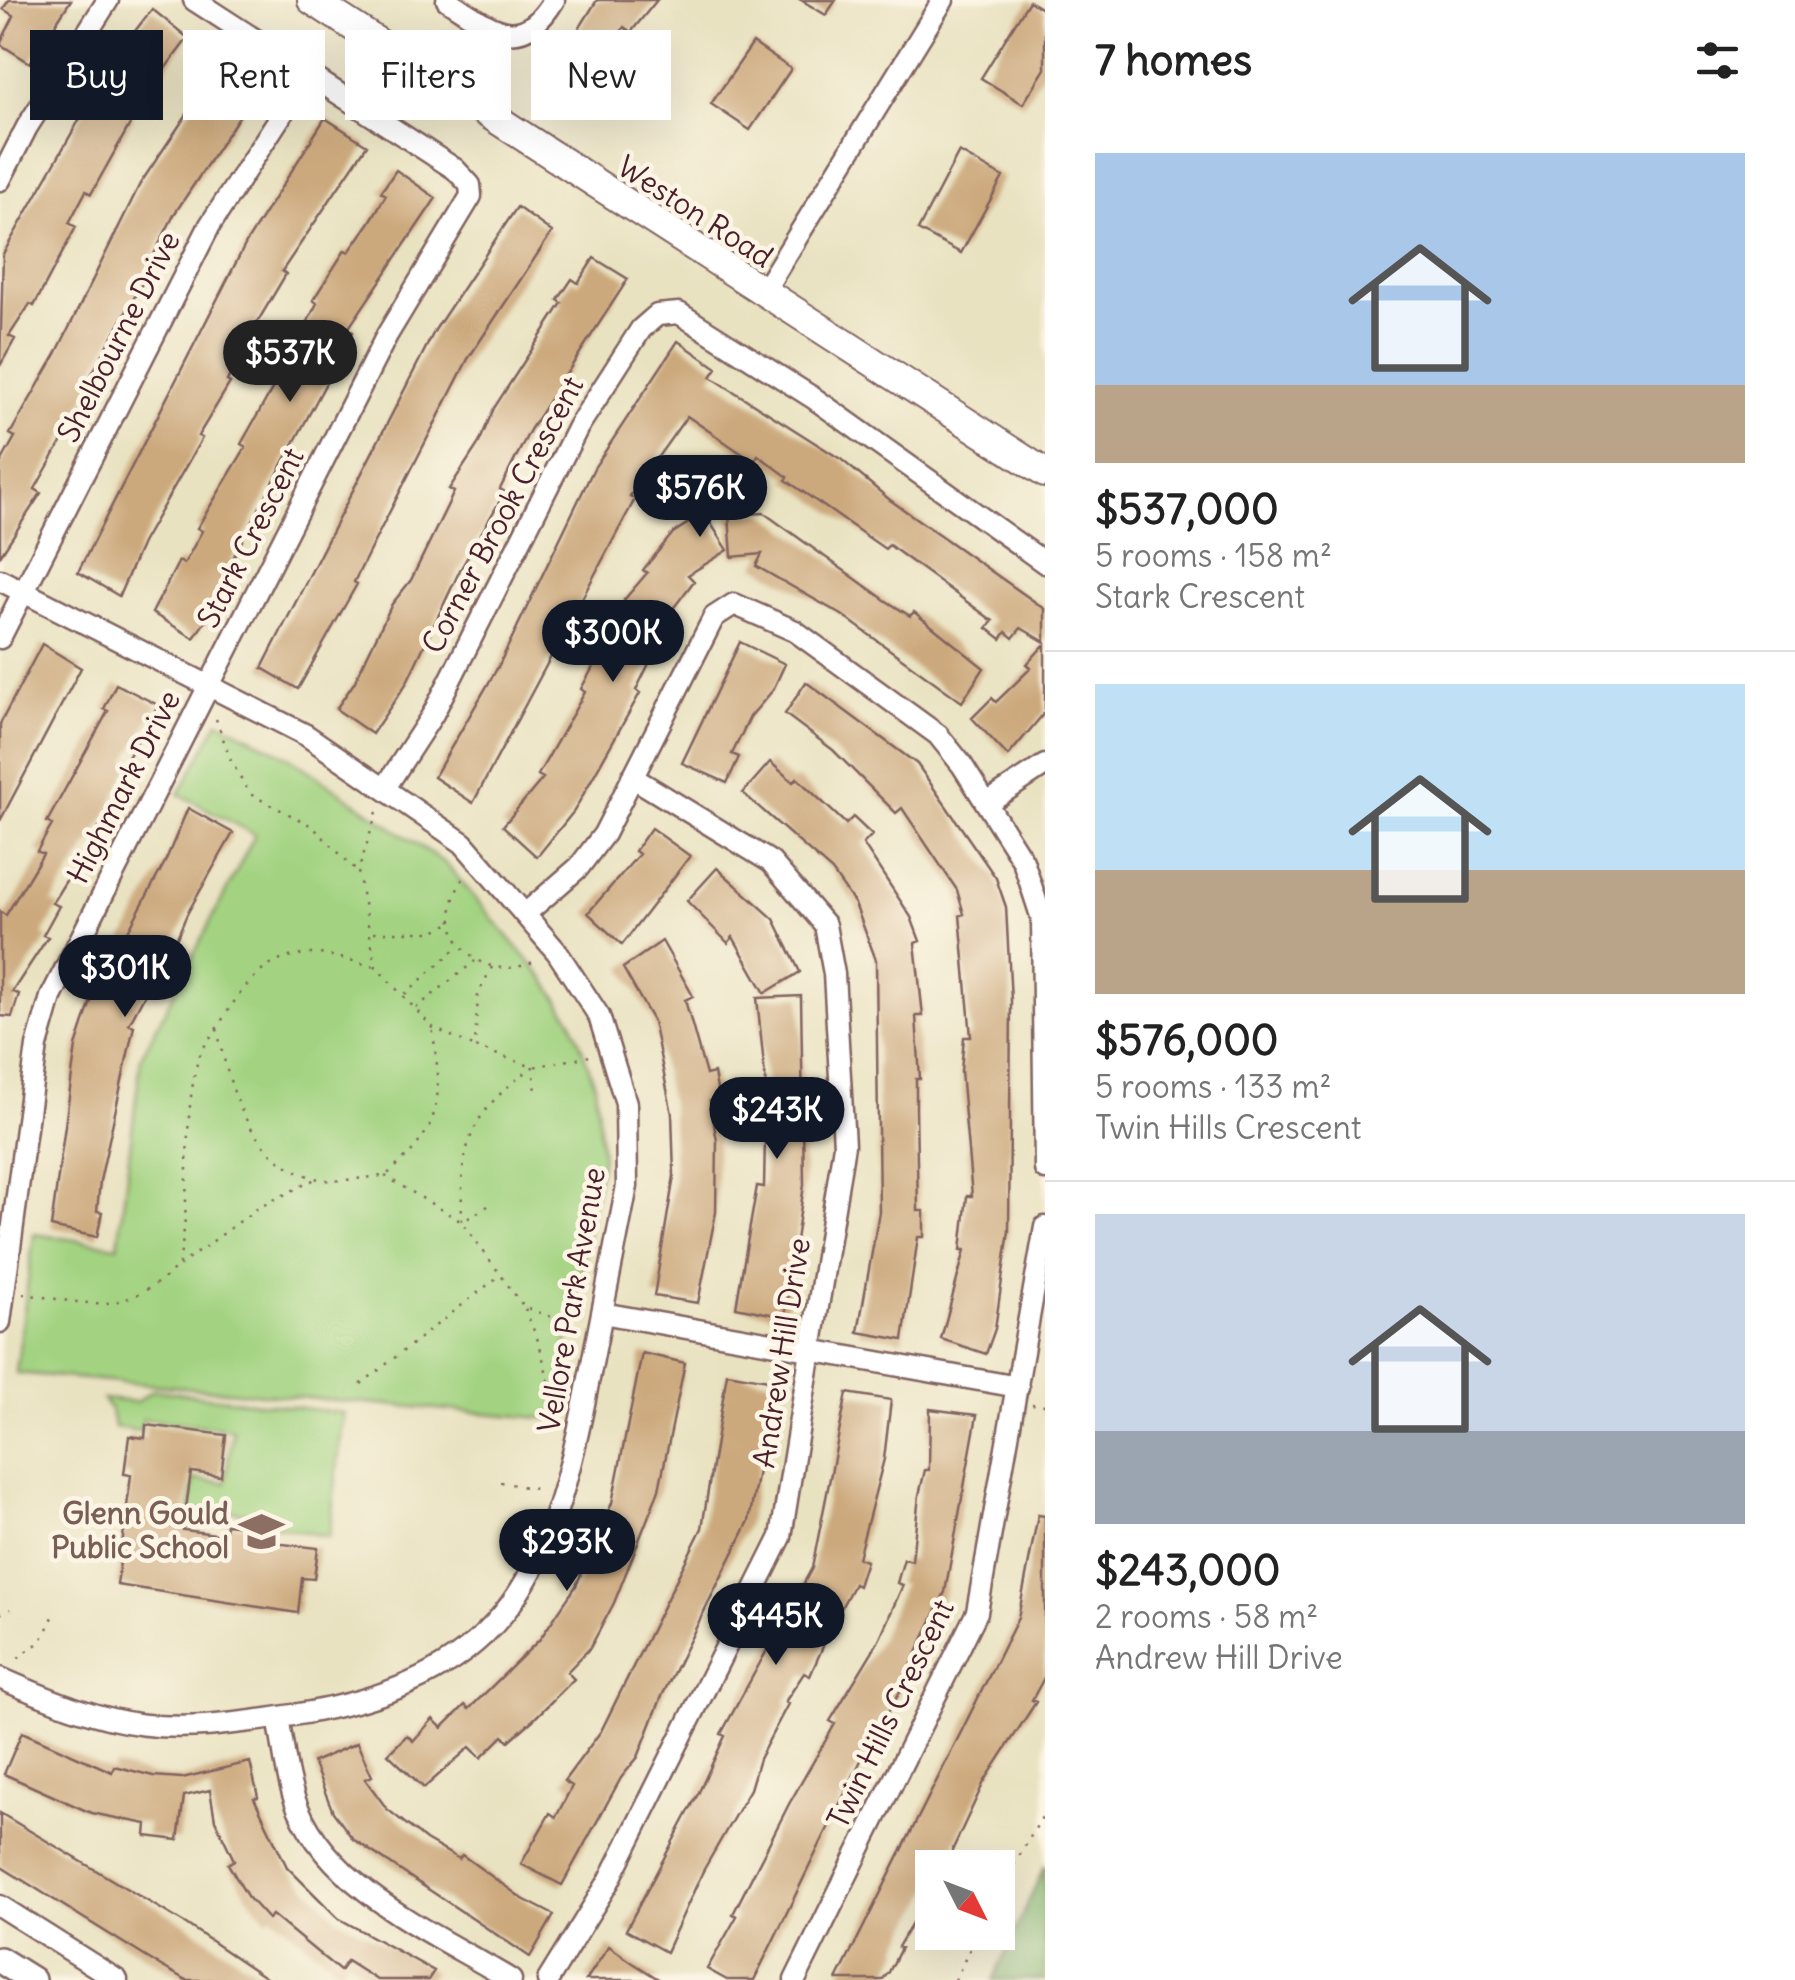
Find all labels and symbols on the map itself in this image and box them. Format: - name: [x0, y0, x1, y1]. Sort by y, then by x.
- street label: Weston Road: [611, 147, 780, 276]
- street label: Shelbourne Drive: [49, 225, 188, 448]
- pin: $537K: [220, 320, 360, 405]
- street label: Corner Brook Crescent: [413, 370, 591, 659]
- street label: Stark Crescent: [188, 441, 312, 634]
- pin: $576K: [630, 455, 770, 540]
- pin: $300K: [543, 600, 683, 685]
- street label: Highmark Drive: [58, 684, 188, 889]
- pin: $301K: [55, 935, 195, 1020]
- pin: $243K: [707, 1077, 847, 1162]
- street label: Vellore Park Avenue: [529, 1164, 613, 1435]
- street label: Andrew Hill Drive: [744, 1235, 818, 1471]
- place label: Glenn Gould Public School: [51, 1494, 229, 1566]
- school or university icon: Glenn Gould Public School: [238, 1507, 286, 1555]
- pin: $293K: [497, 1509, 637, 1594]
- pin: $445K: [706, 1583, 846, 1668]
- street label: Twin Hills Crescent: [818, 1593, 962, 1834]
- north arrow: [915, 1850, 1015, 1950]

